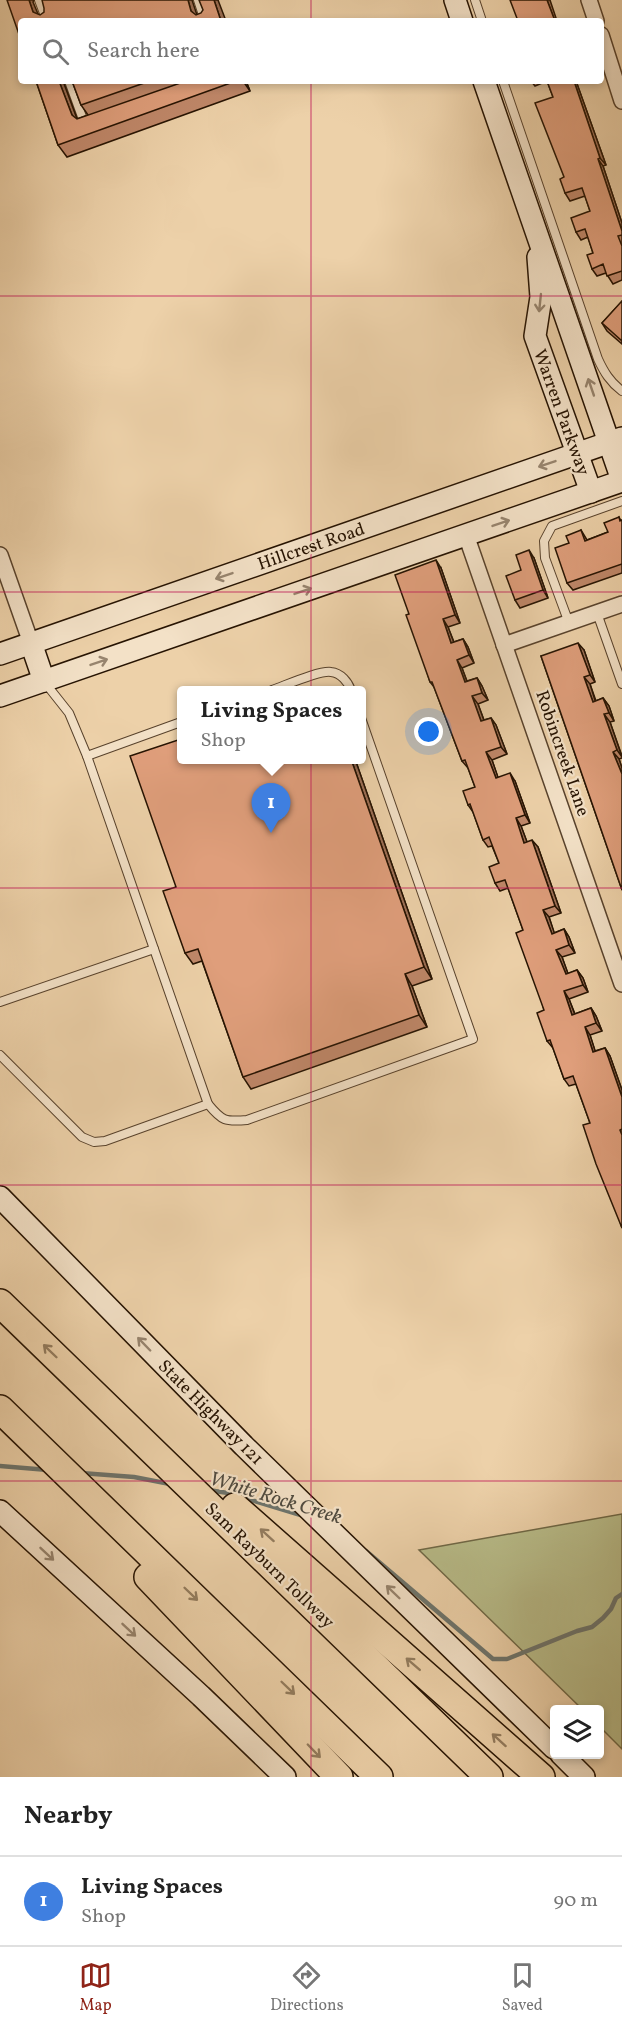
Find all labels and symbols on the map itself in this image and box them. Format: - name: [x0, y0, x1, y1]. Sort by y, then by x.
- one-way arrow: [534, 293, 545, 312]
- street label: Warren Parkway: [526, 346, 595, 479]
- one-way arrow: [584, 378, 595, 397]
- one-way arrow: [538, 460, 557, 471]
- street label: Hillcrest Road: [254, 517, 369, 577]
- one-way arrow: [491, 517, 510, 528]
- one-way arrow: [215, 572, 234, 583]
- one-way arrow: [293, 585, 312, 596]
- one-way arrow: [89, 656, 108, 667]
- street label: Robincreek Lane: [528, 687, 595, 820]
- your location: [414, 717, 443, 746]
- pin: 1: [252, 784, 290, 833]
- one-way arrow: [137, 1337, 151, 1352]
- one-way arrow: [42, 1344, 57, 1359]
- street label: State Highway 121: [152, 1355, 268, 1471]
- water label: White Rock Creek: [206, 1465, 345, 1532]
- street label: Sam Rayburn Tollway: [198, 1497, 340, 1635]
- one-way arrow: [259, 1528, 274, 1542]
- one-way arrow: [39, 1547, 54, 1561]
- one-way arrow: [386, 1584, 401, 1599]
- one-way arrow: [184, 1587, 199, 1602]
- one-way arrow: [122, 1623, 137, 1637]
- one-way arrow: [406, 1657, 421, 1671]
- one-way arrow: [281, 1681, 296, 1696]
- one-way arrow: [492, 1733, 507, 1747]
- one-way arrow: [306, 1743, 321, 1758]

